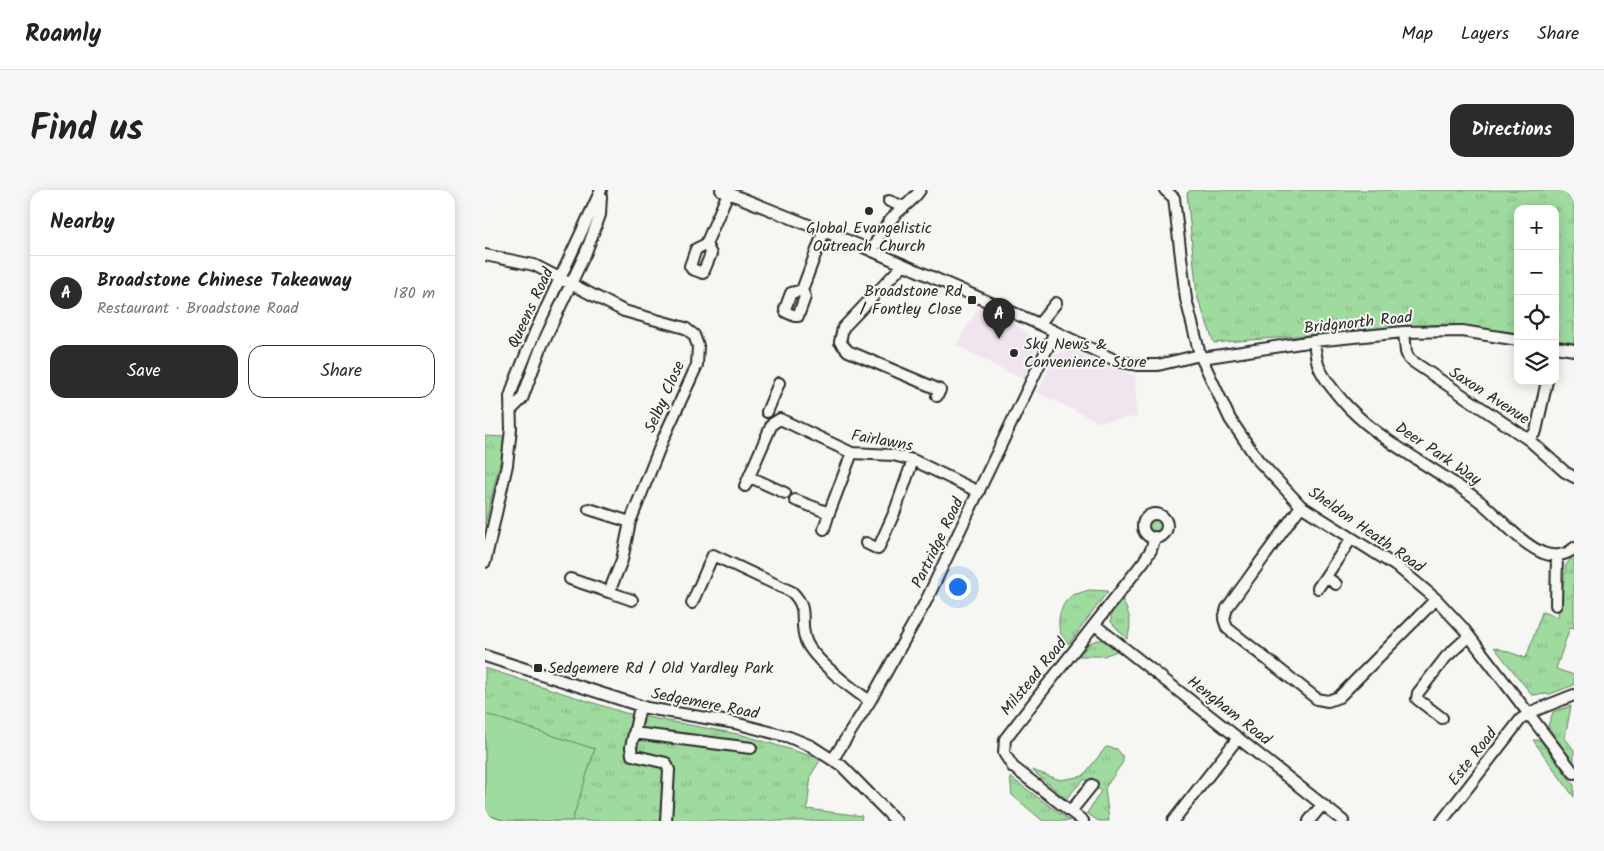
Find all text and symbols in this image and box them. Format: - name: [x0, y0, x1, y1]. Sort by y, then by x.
- text: Roamly: [25, 15, 101, 54]
- text: Map: [1402, 20, 1433, 49]
- text: Layers: [1461, 20, 1509, 49]
- text: Share: [1537, 20, 1579, 49]
- text: Find us: [30, 102, 143, 158]
- button: Directions: [1450, 104, 1574, 157]
- marker: Global Evangelistic Outreach Church: [863, 205, 875, 217]
- map controls: [1514, 205, 1559, 385]
- button: +: [1514, 205, 1559, 250]
- text: Nearby: [50, 206, 115, 239]
- place label: Global Evangelistic Outreach Church: [806, 216, 932, 259]
- button: −: [1514, 250, 1559, 295]
- street label: Queens Road: [501, 263, 561, 352]
- text: Broadstone Chinese Takeaway: [97, 266, 352, 296]
- place label: Broadstone Rd / Fontley Close: [860, 279, 963, 322]
- text: A: [61, 281, 71, 306]
- text: 180 m: [393, 281, 435, 306]
- marker: Broadstone Rd / Fontley Close: [966, 294, 978, 306]
- button: locate: [1514, 295, 1559, 340]
- text: Restaurant · Broadstone Road: [97, 296, 299, 321]
- pin: A: [983, 298, 1015, 339]
- street label: Bridgnorth Road: [1302, 305, 1415, 341]
- place label: Sky News & Convenience Store: [1024, 332, 1147, 375]
- button: layers: [1514, 340, 1559, 385]
- button: Save: [50, 345, 238, 398]
- button: Share: [248, 345, 435, 398]
- marker: Sky News & Convenience Store: [1008, 347, 1020, 359]
- street label: Selby Close: [638, 357, 692, 437]
- street label: Saxon Avenue: [1444, 360, 1534, 432]
- street label: Deer Park Way: [1390, 416, 1487, 492]
- street label: Fairlawns: [849, 423, 915, 459]
- street label: Sheldon Heath Road: [1303, 480, 1430, 580]
- street label: Partridge Road: [905, 493, 971, 593]
- your location: [945, 574, 971, 600]
- street label: Milstead Road: [995, 632, 1074, 722]
- place label: Sedgemere Rd / Old Yardley Park: [548, 656, 774, 681]
- marker: Sedgemere Rd / Old Yardley Park: [532, 662, 544, 674]
- street label: Hengham Road: [1181, 670, 1277, 753]
- street label: Sedgemere Road: [649, 681, 762, 727]
- street label: Este Road: [1442, 722, 1504, 792]

